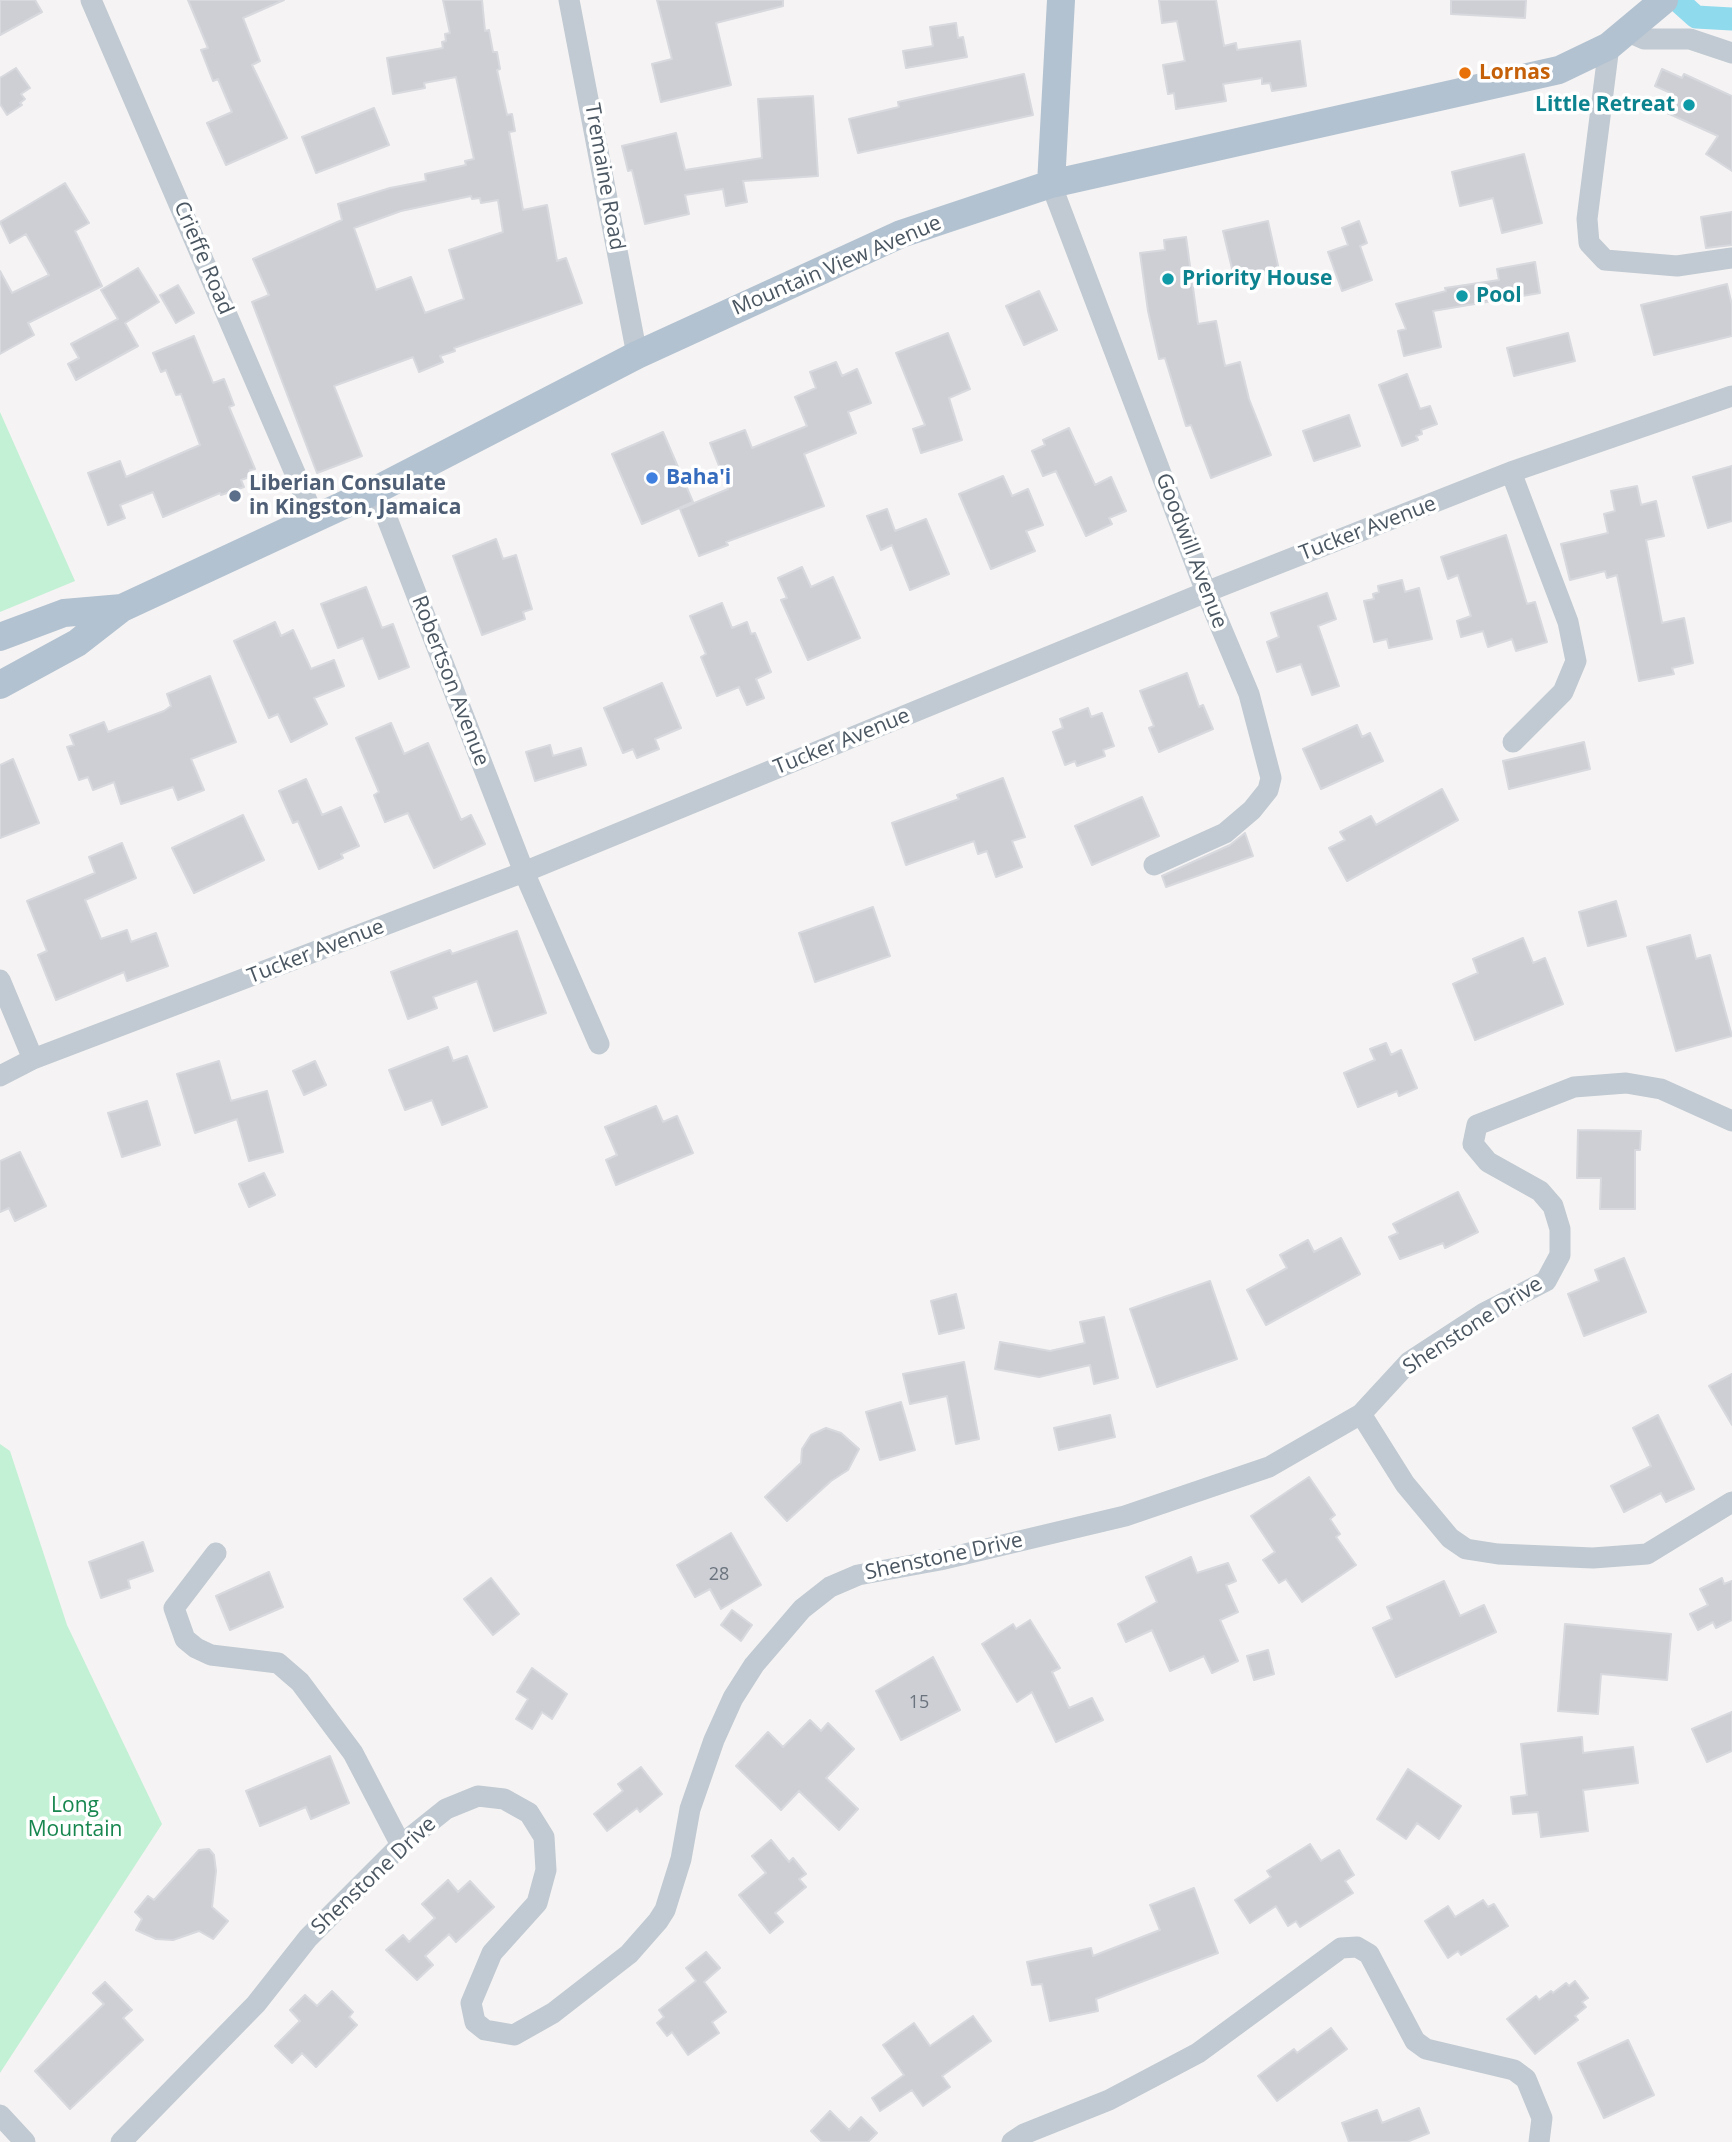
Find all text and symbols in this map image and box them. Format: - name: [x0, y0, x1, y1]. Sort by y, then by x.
- place label: Lornas: [1479, 60, 1550, 86]
- marker: Lornas: [1457, 65, 1473, 81]
- place label: Little Retreat: [1535, 92, 1675, 118]
- marker: Little Retreat: [1681, 97, 1697, 113]
- street label: Tremaine Road: [579, 102, 629, 252]
- street label: Crieffe Road: [168, 198, 238, 318]
- street label: Mountain View Avenue: [729, 211, 945, 321]
- place label: Priority House: [1182, 266, 1332, 292]
- marker: Priority House: [1160, 271, 1176, 287]
- place label: Pool: [1476, 283, 1522, 309]
- marker: Pool: [1454, 288, 1470, 304]
- place label: Baha'i: [666, 465, 731, 491]
- marker: Baha'i: [644, 470, 660, 486]
- street label: Goodwill Avenue: [1150, 470, 1232, 632]
- place label: Liberian Consulate in Kingston, Jamaica: [249, 471, 461, 521]
- marker: Liberian Consulate in Kingston, Jamaica: [227, 488, 243, 504]
- street label: Tucker Avenue: [1296, 491, 1440, 567]
- street label: Robertson Avenue: [406, 592, 494, 770]
- street label: Tucker Avenue: [770, 703, 914, 781]
- street label: Tucker Avenue: [244, 914, 388, 990]
- street label: Shenstone Drive: [1399, 1272, 1547, 1380]
- street label: Shenstone Drive: [863, 1528, 1025, 1586]
- house number: 28: [709, 1564, 729, 1586]
- house number: 15: [909, 1692, 929, 1714]
- park label: Long Mountain: [28, 1793, 122, 1843]
- street label: Shenstone Drive: [307, 1812, 441, 1940]

